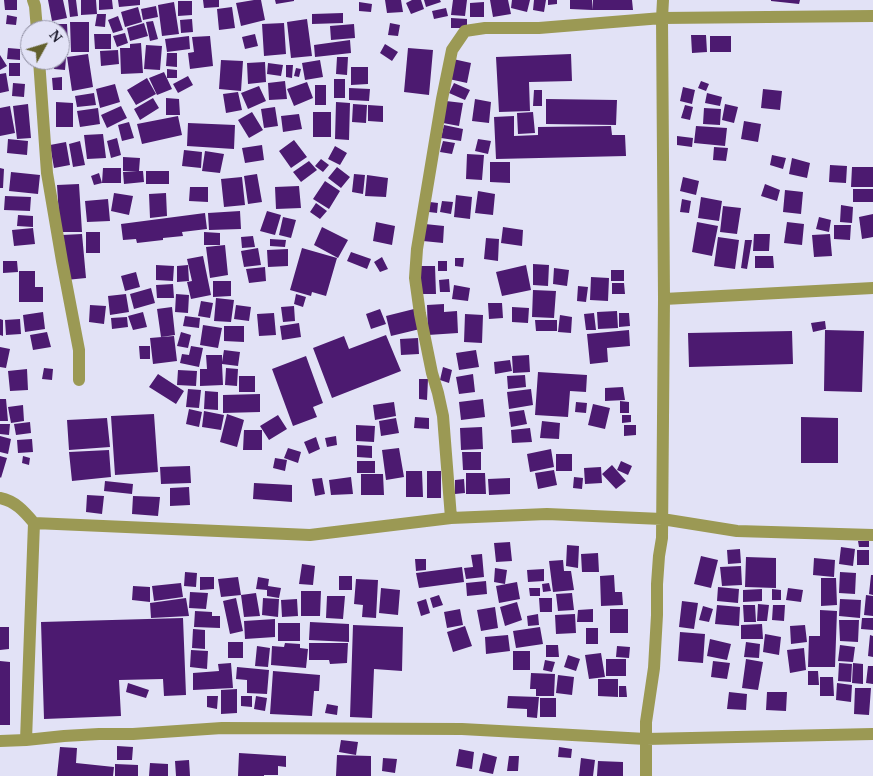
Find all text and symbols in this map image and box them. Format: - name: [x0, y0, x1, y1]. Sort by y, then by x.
- north arrow: [20, 20, 70, 70]
- text: N: [45, 26, 67, 46]

